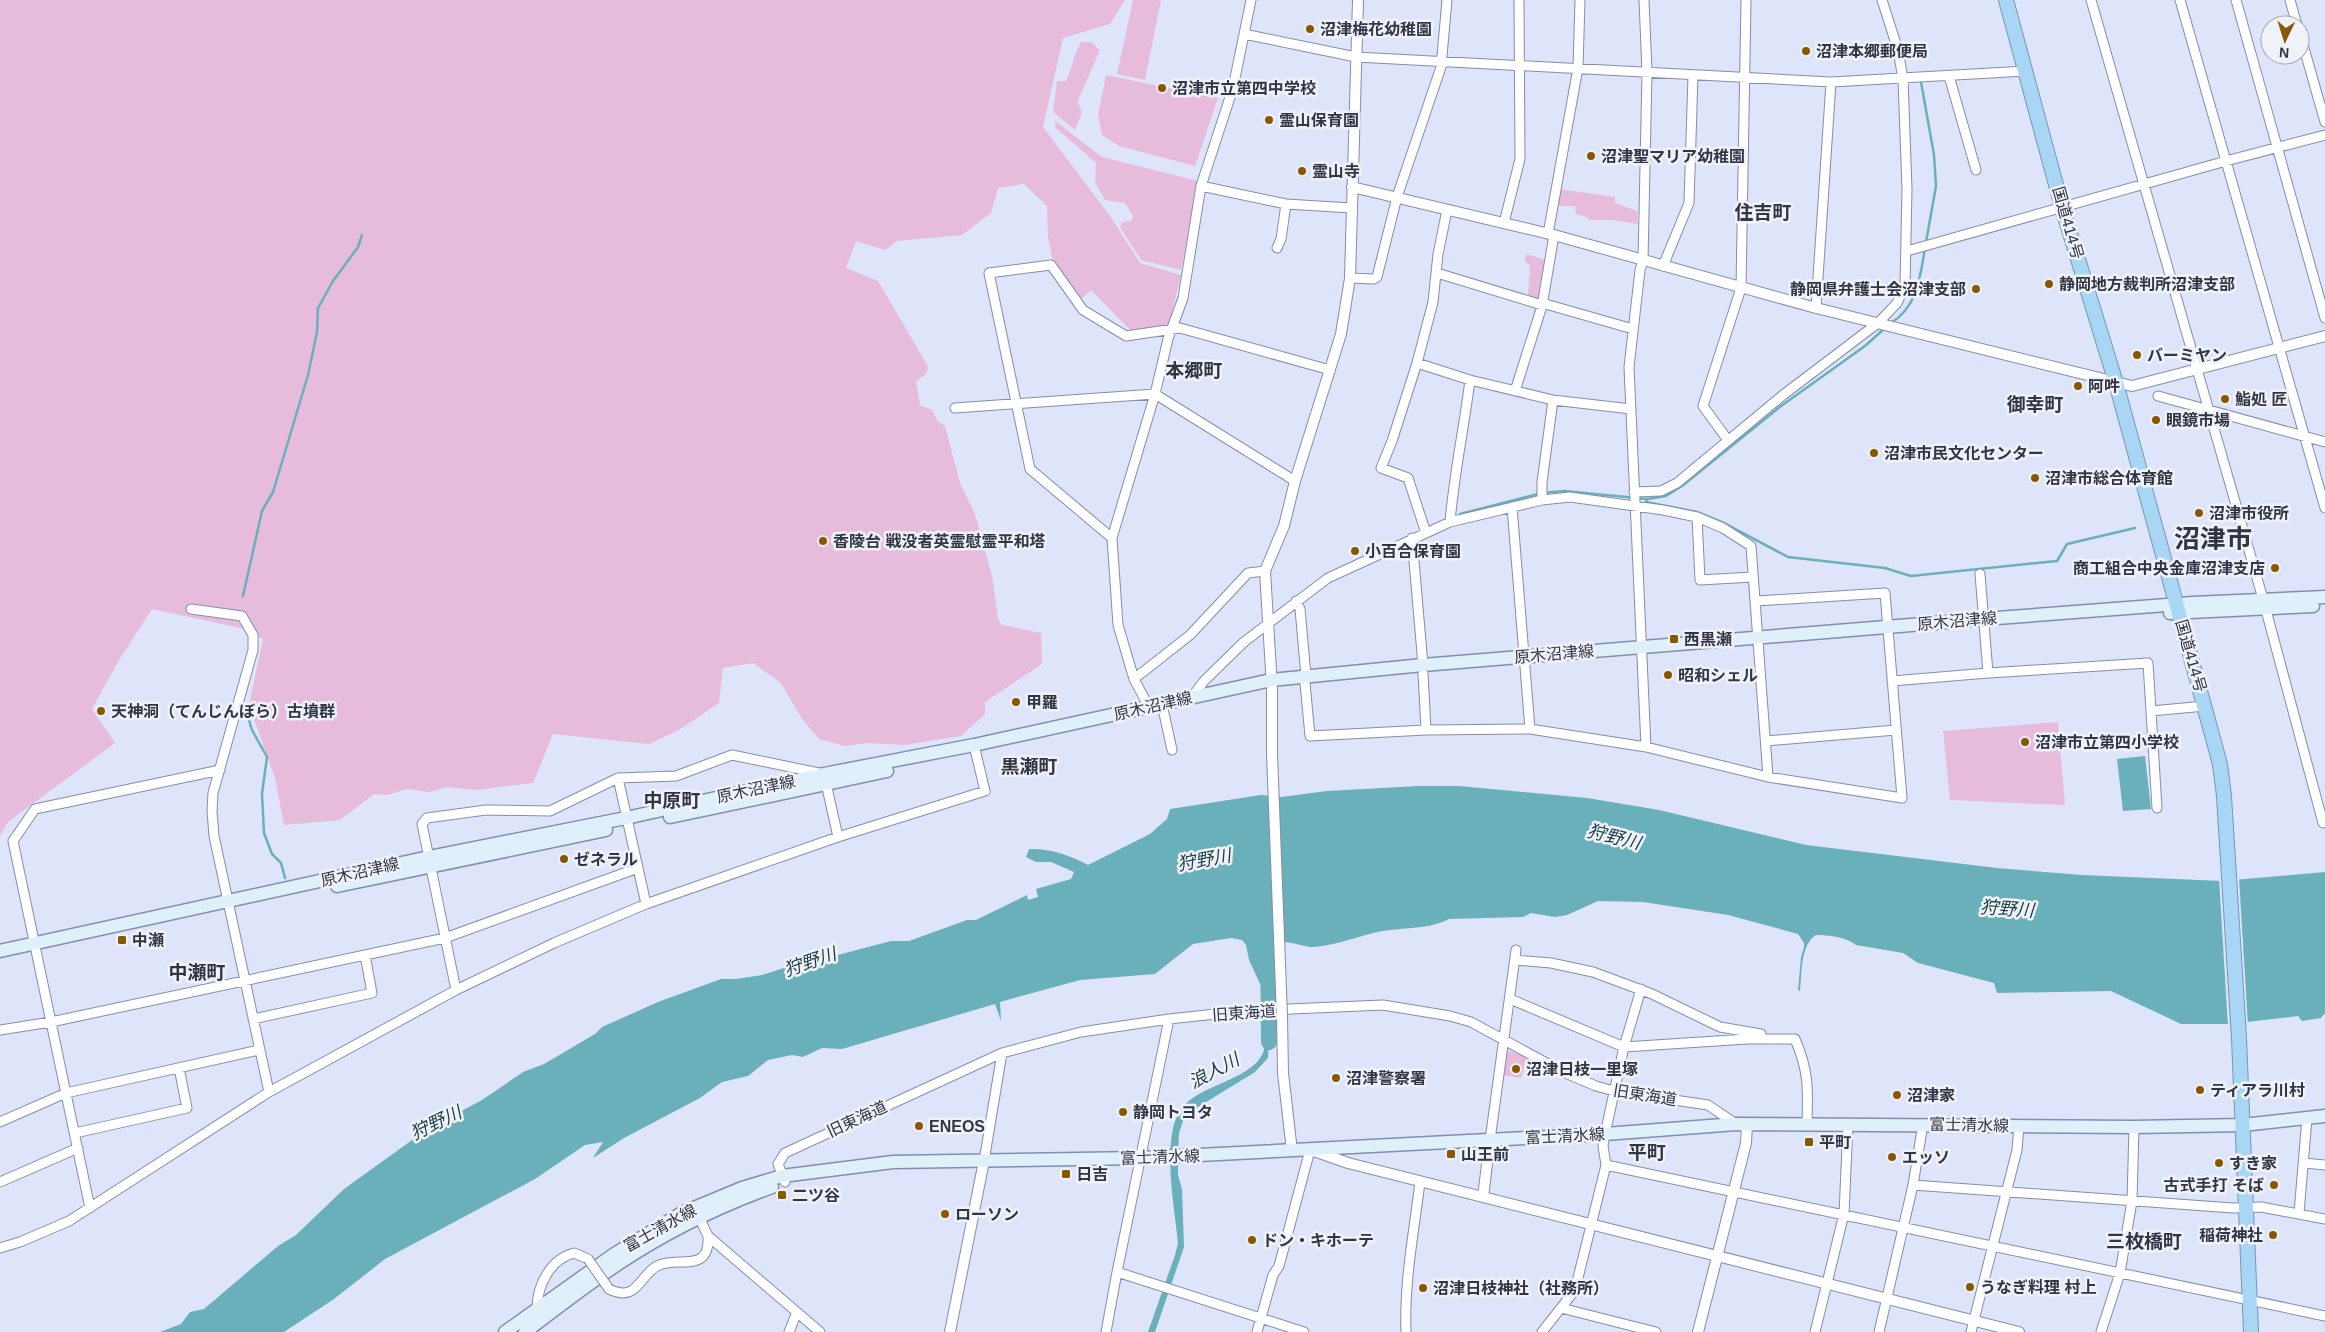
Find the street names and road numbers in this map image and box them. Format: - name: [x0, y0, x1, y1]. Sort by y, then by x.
- street label: 国道414号: [2050, 185, 2086, 261]
- street label: 原木沼津線: [1916, 609, 1998, 633]
- street label: 国道414号: [2173, 618, 2209, 694]
- street label: 原木沼津線: [1513, 642, 1595, 666]
- street label: 原木沼津線: [1112, 689, 1194, 723]
- street label: 原木沼津線: [715, 772, 797, 806]
- street label: 原木沼津線: [319, 855, 401, 889]
- street label: 旧東海道: [1211, 1002, 1277, 1024]
- street label: 旧東海道: [1612, 1082, 1678, 1108]
- street label: 旧東海道: [824, 1098, 890, 1140]
- street label: 富士清水線: [1929, 1116, 2009, 1134]
- street label: 富士清水線: [1525, 1125, 1605, 1147]
- street label: 富士清水線: [1120, 1147, 1200, 1167]
- street label: 富士清水線: [621, 1201, 699, 1255]

